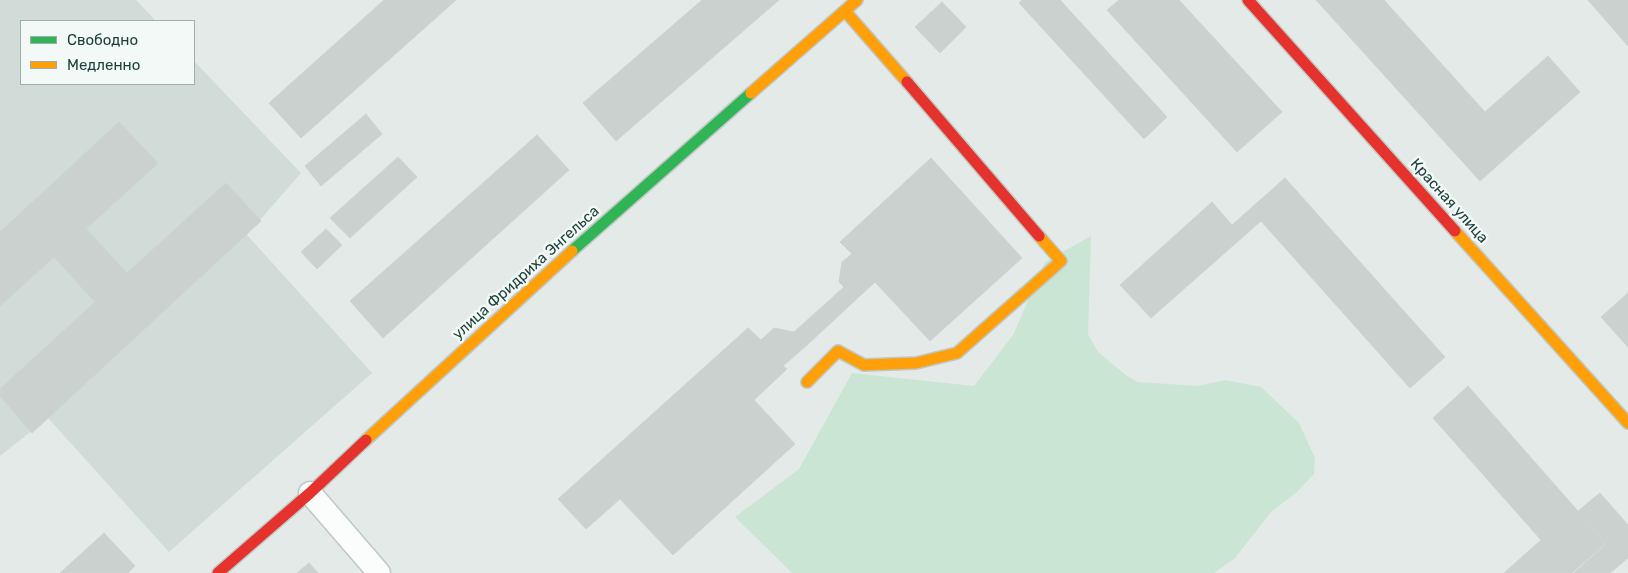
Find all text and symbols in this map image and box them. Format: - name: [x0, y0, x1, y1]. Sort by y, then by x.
- legend: [20, 20, 195, 85]
- text: Свободно: [67, 31, 138, 49]
- text: Медленно: [67, 56, 140, 74]
- street label: Красная улица: [1406, 155, 1492, 247]
- street label: улица Фридриха Энгельса: [449, 202, 603, 344]

